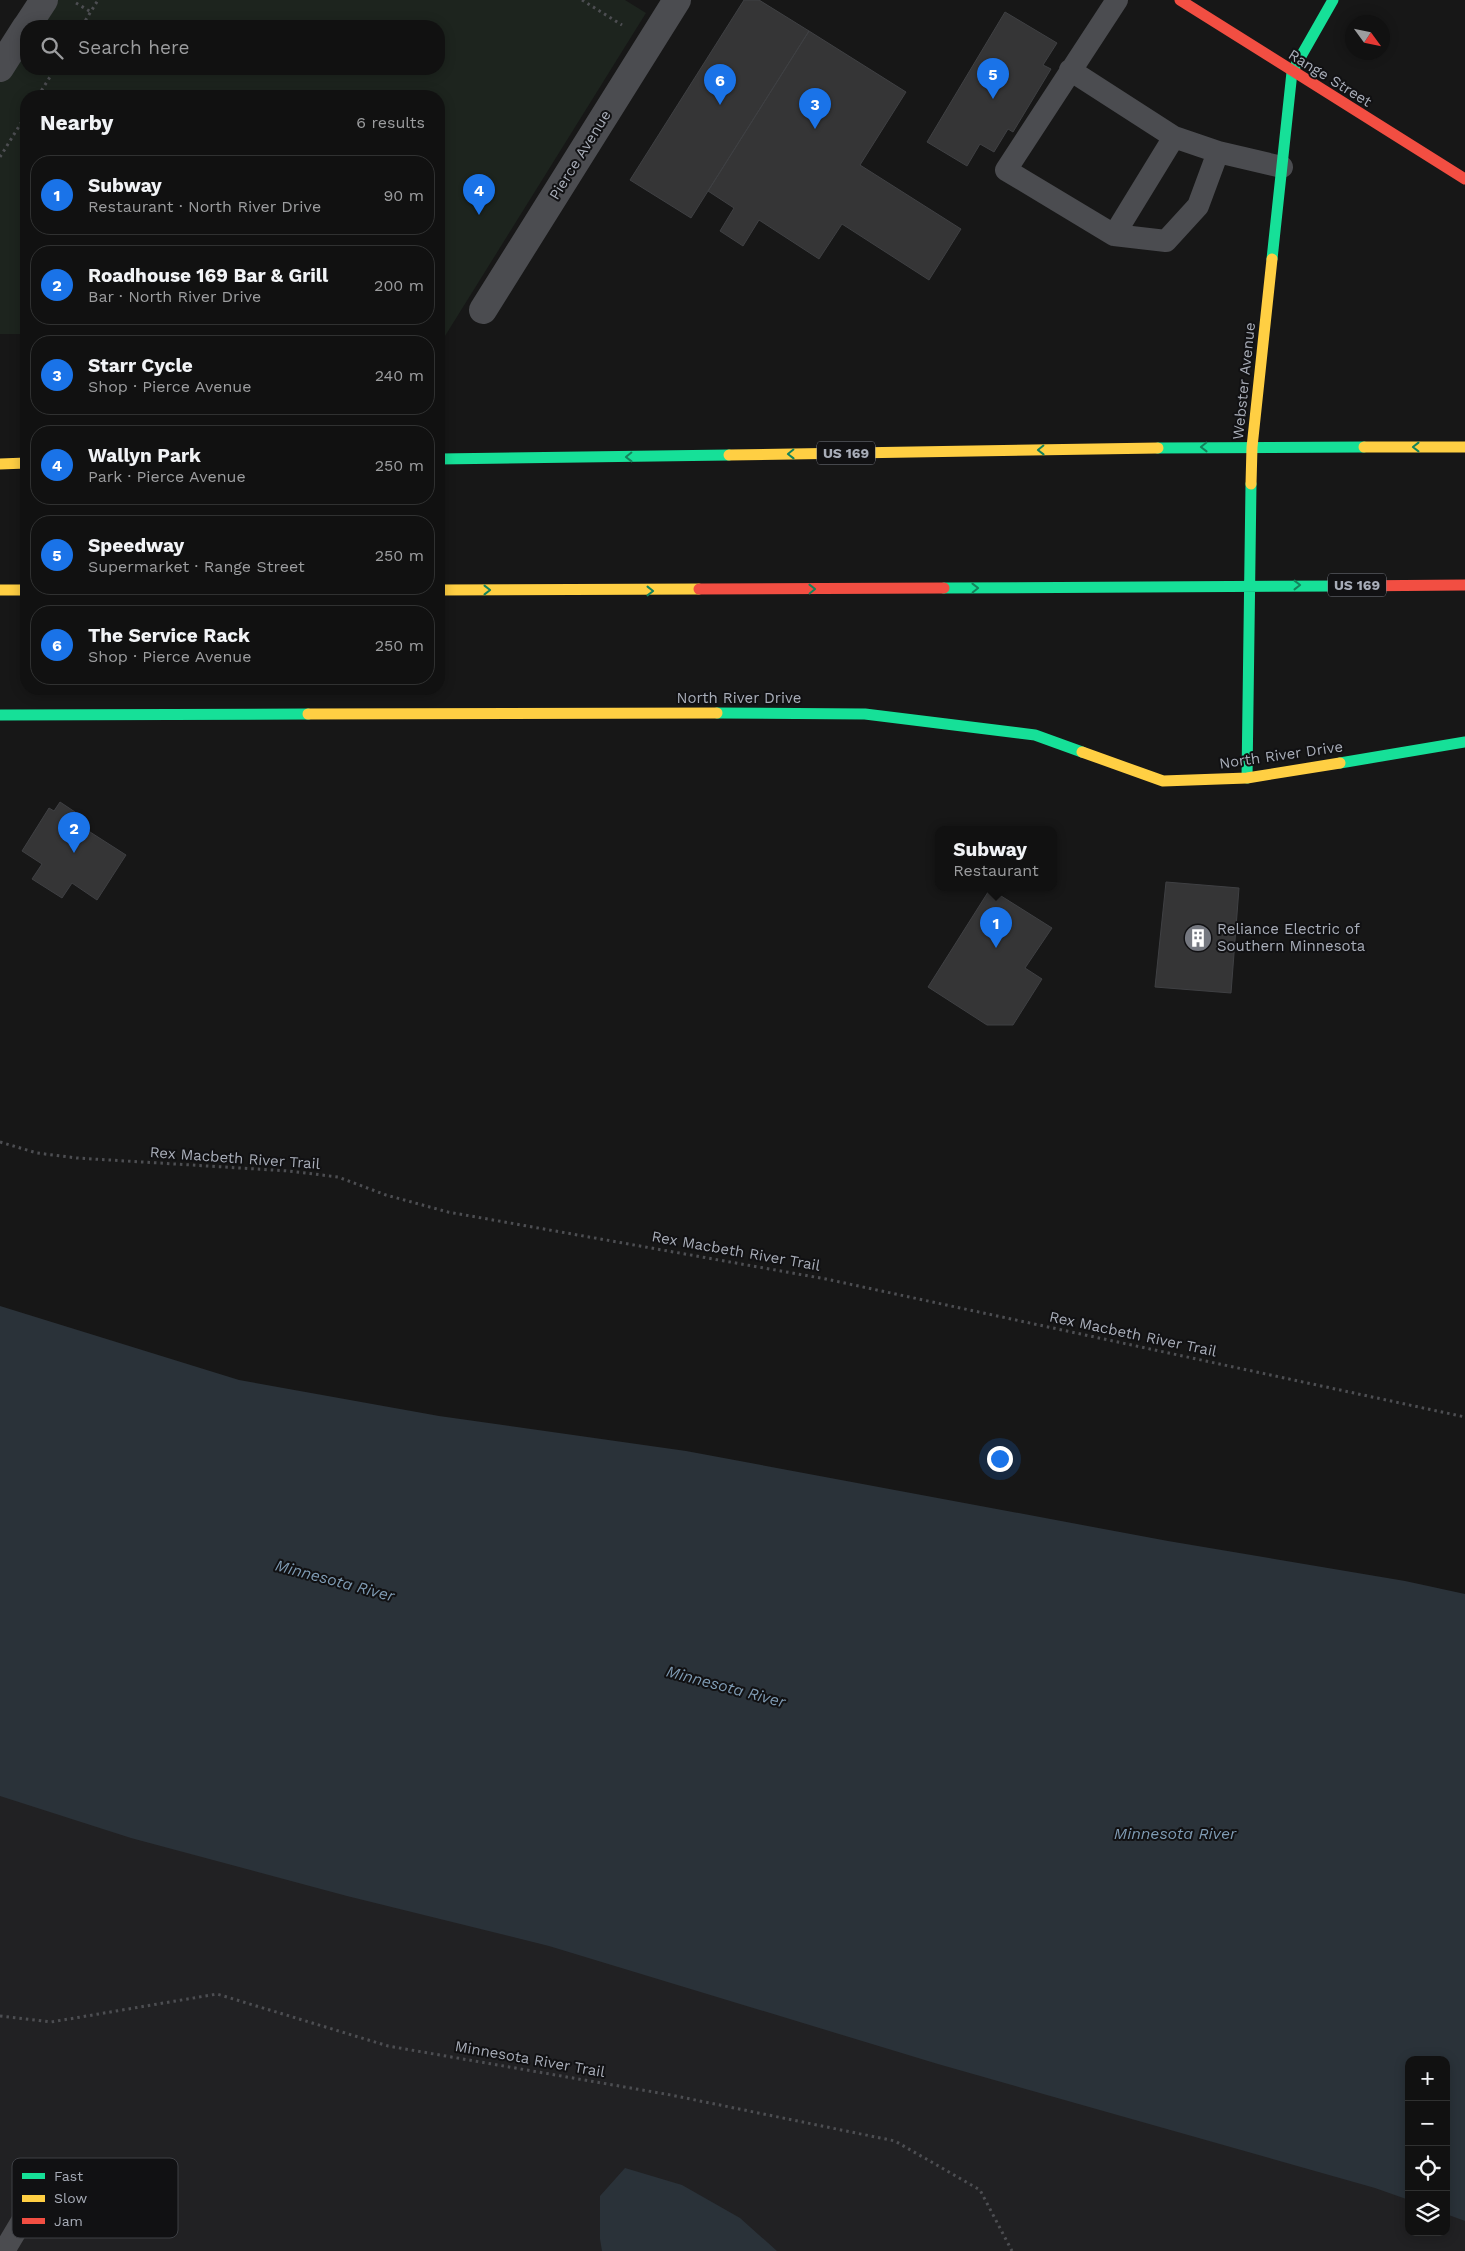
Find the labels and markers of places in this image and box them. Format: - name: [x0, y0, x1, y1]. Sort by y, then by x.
- pin: 5: [977, 58, 1009, 99]
- pin: 6: [704, 64, 736, 105]
- pin: 3: [799, 88, 831, 129]
- pin: 4: [463, 174, 495, 215]
- pin: 2: [58, 812, 90, 853]
- pin: 1: [980, 907, 1012, 948]
- place label: Reliance Electric of Southern Minnesota: [1217, 920, 1366, 955]
- building icon: Reliance Electric of Southern Minnesota: [1183, 923, 1213, 953]

